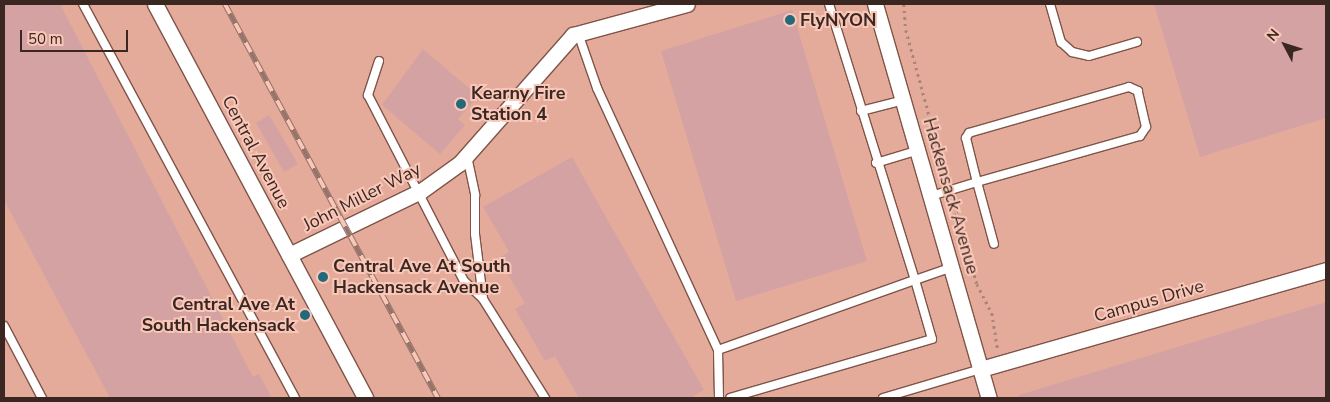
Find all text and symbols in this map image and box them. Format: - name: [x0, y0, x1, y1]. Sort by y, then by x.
- place label: FlyNYON: [800, 9, 876, 31]
- marker: FlyNYON: [784, 14, 796, 26]
- scale bar: [22, 20, 130, 52]
- north arrow: [1260, 20, 1310, 70]
- text: N: [1262, 25, 1284, 45]
- text: 50 m: [28, 29, 63, 49]
- place label: Kearny Fire Station 4: [471, 83, 566, 126]
- street label: Central Avenue: [217, 92, 295, 212]
- marker: Kearny Fire Station 4: [455, 98, 467, 110]
- street label: Hackensack Avenue: [918, 115, 984, 277]
- street label: John Miller Way: [300, 158, 424, 236]
- place label: Central Ave At South Hackensack Avenue: [333, 256, 510, 298]
- marker: Central Ave At South Hackensack Avenue: [317, 271, 329, 283]
- street label: Campus Drive: [1092, 275, 1206, 327]
- place label: Central Ave At South Hackensack: [142, 294, 295, 336]
- marker: Central Ave At South Hackensack: [299, 309, 311, 321]

